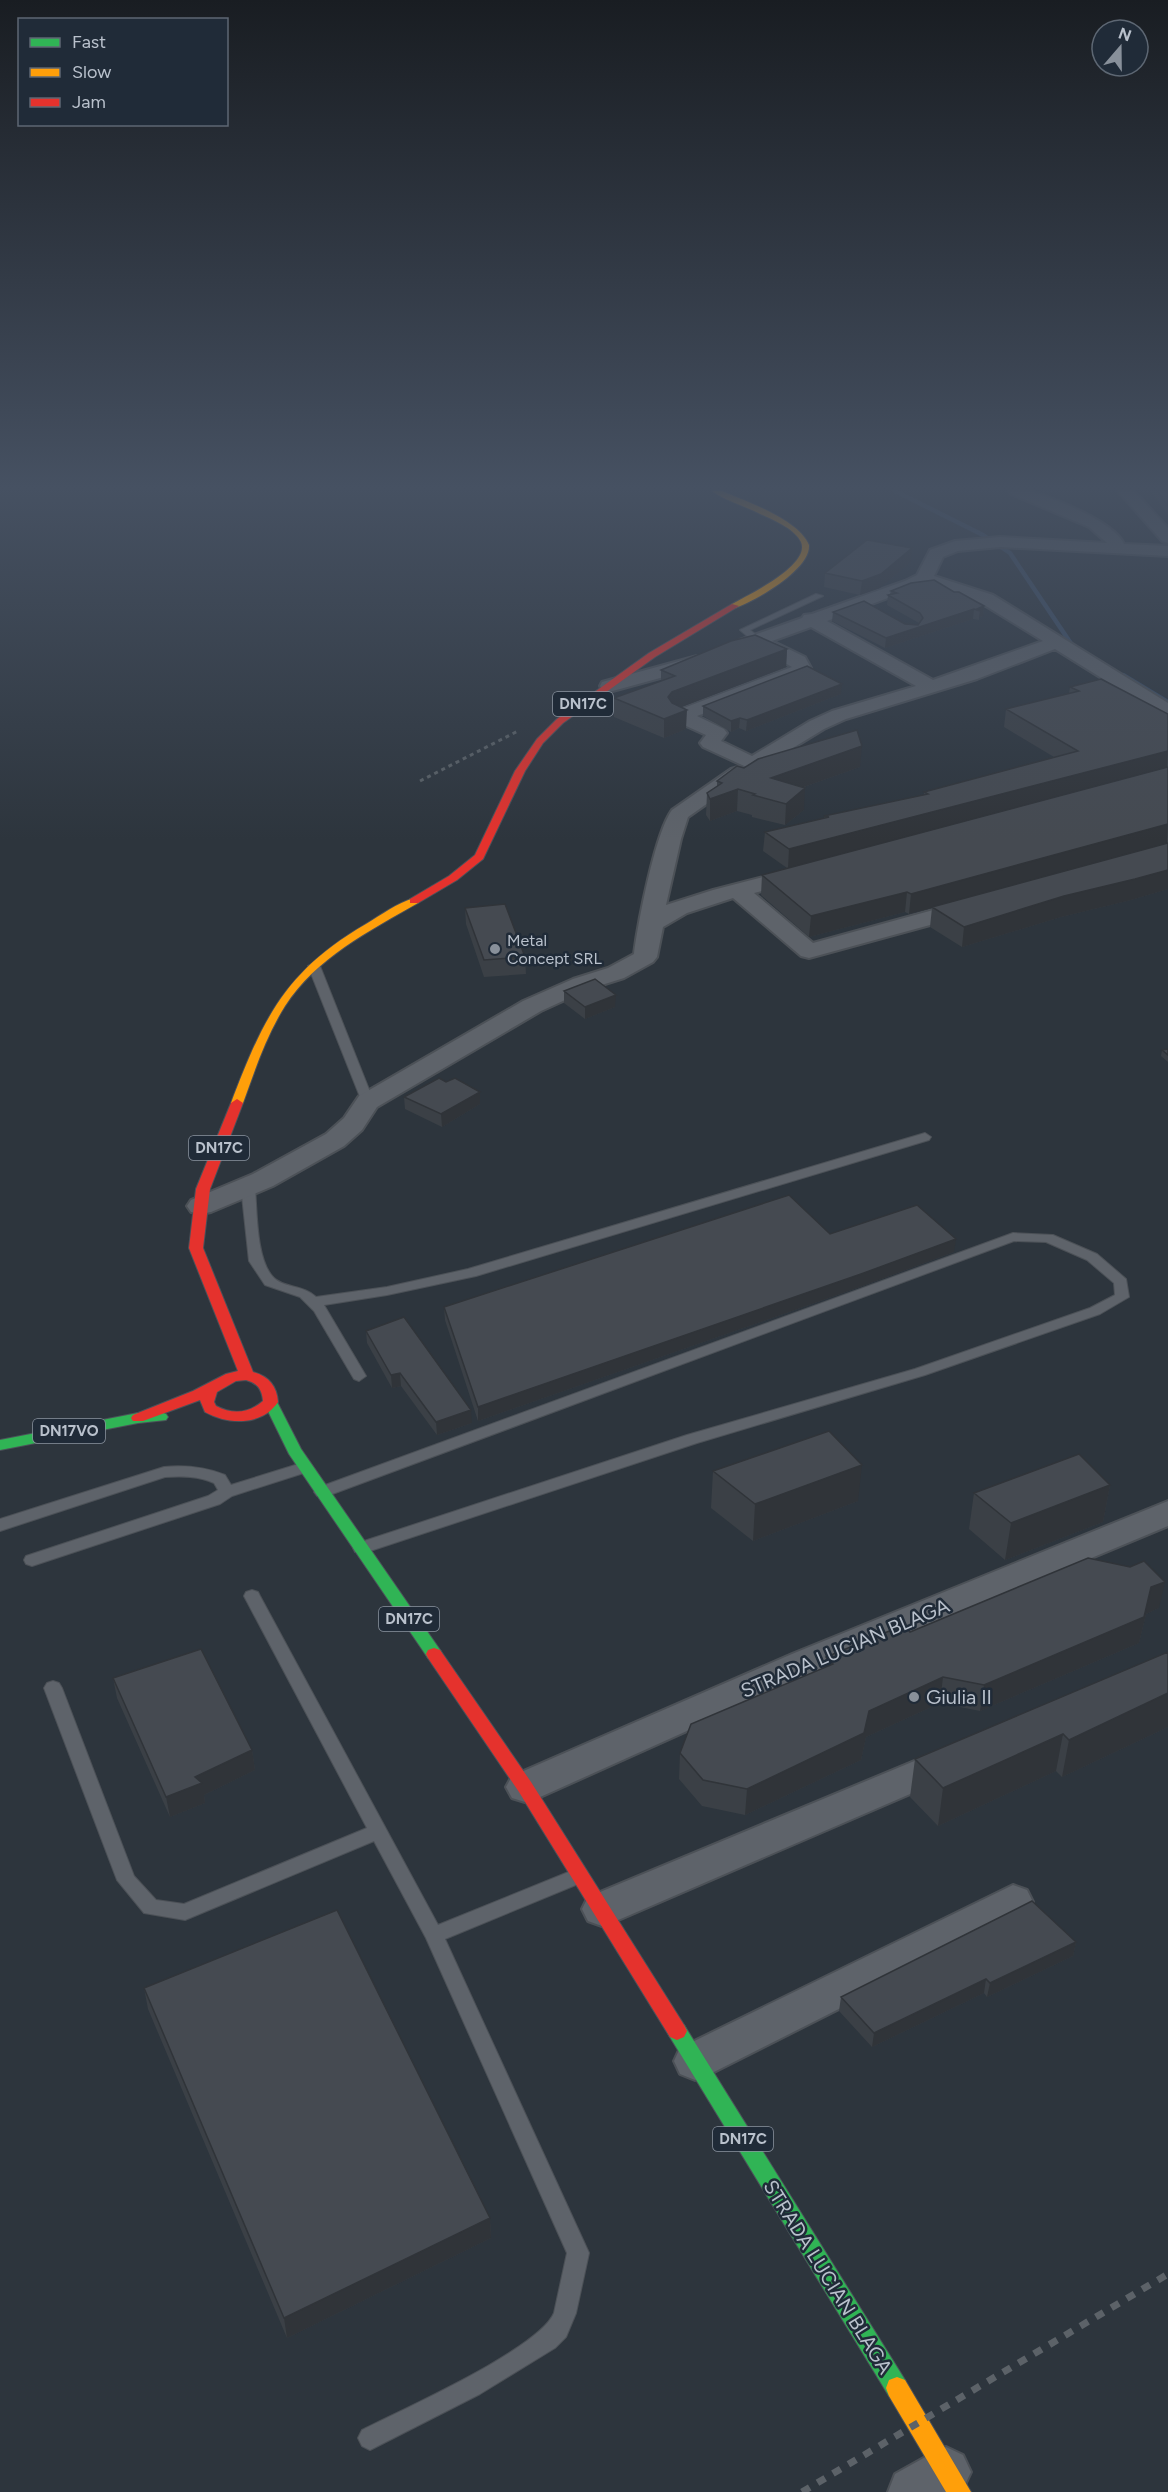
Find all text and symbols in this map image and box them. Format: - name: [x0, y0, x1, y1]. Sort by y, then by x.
- legend: [18, 18, 228, 126]
- north arrow: [1090, 18, 1150, 78]
- text: N: [1116, 23, 1134, 45]
- text: Fast: [72, 31, 106, 53]
- text: Slow: [72, 61, 111, 83]
- text: Jam: [72, 91, 106, 113]
- road number: DN17C: [553, 692, 613, 716]
- place label: Metal Concept SRL: [507, 931, 602, 968]
- marker: Metal Concept SRL: [488, 942, 502, 956]
- road number: DN17C: [189, 1136, 249, 1160]
- road number: DN17VO: [33, 1419, 105, 1443]
- street label: STRADA LUCIAN BLAGA: [737, 1593, 953, 1703]
- road number: DN17C: [379, 1607, 439, 1631]
- place label: Giulia II: [926, 1685, 992, 1709]
- marker: Giulia II: [907, 1690, 921, 1704]
- road number: DN17C: [713, 2127, 773, 2151]
- street label: STRADA LUCIAN BLAGA: [758, 2176, 898, 2379]

